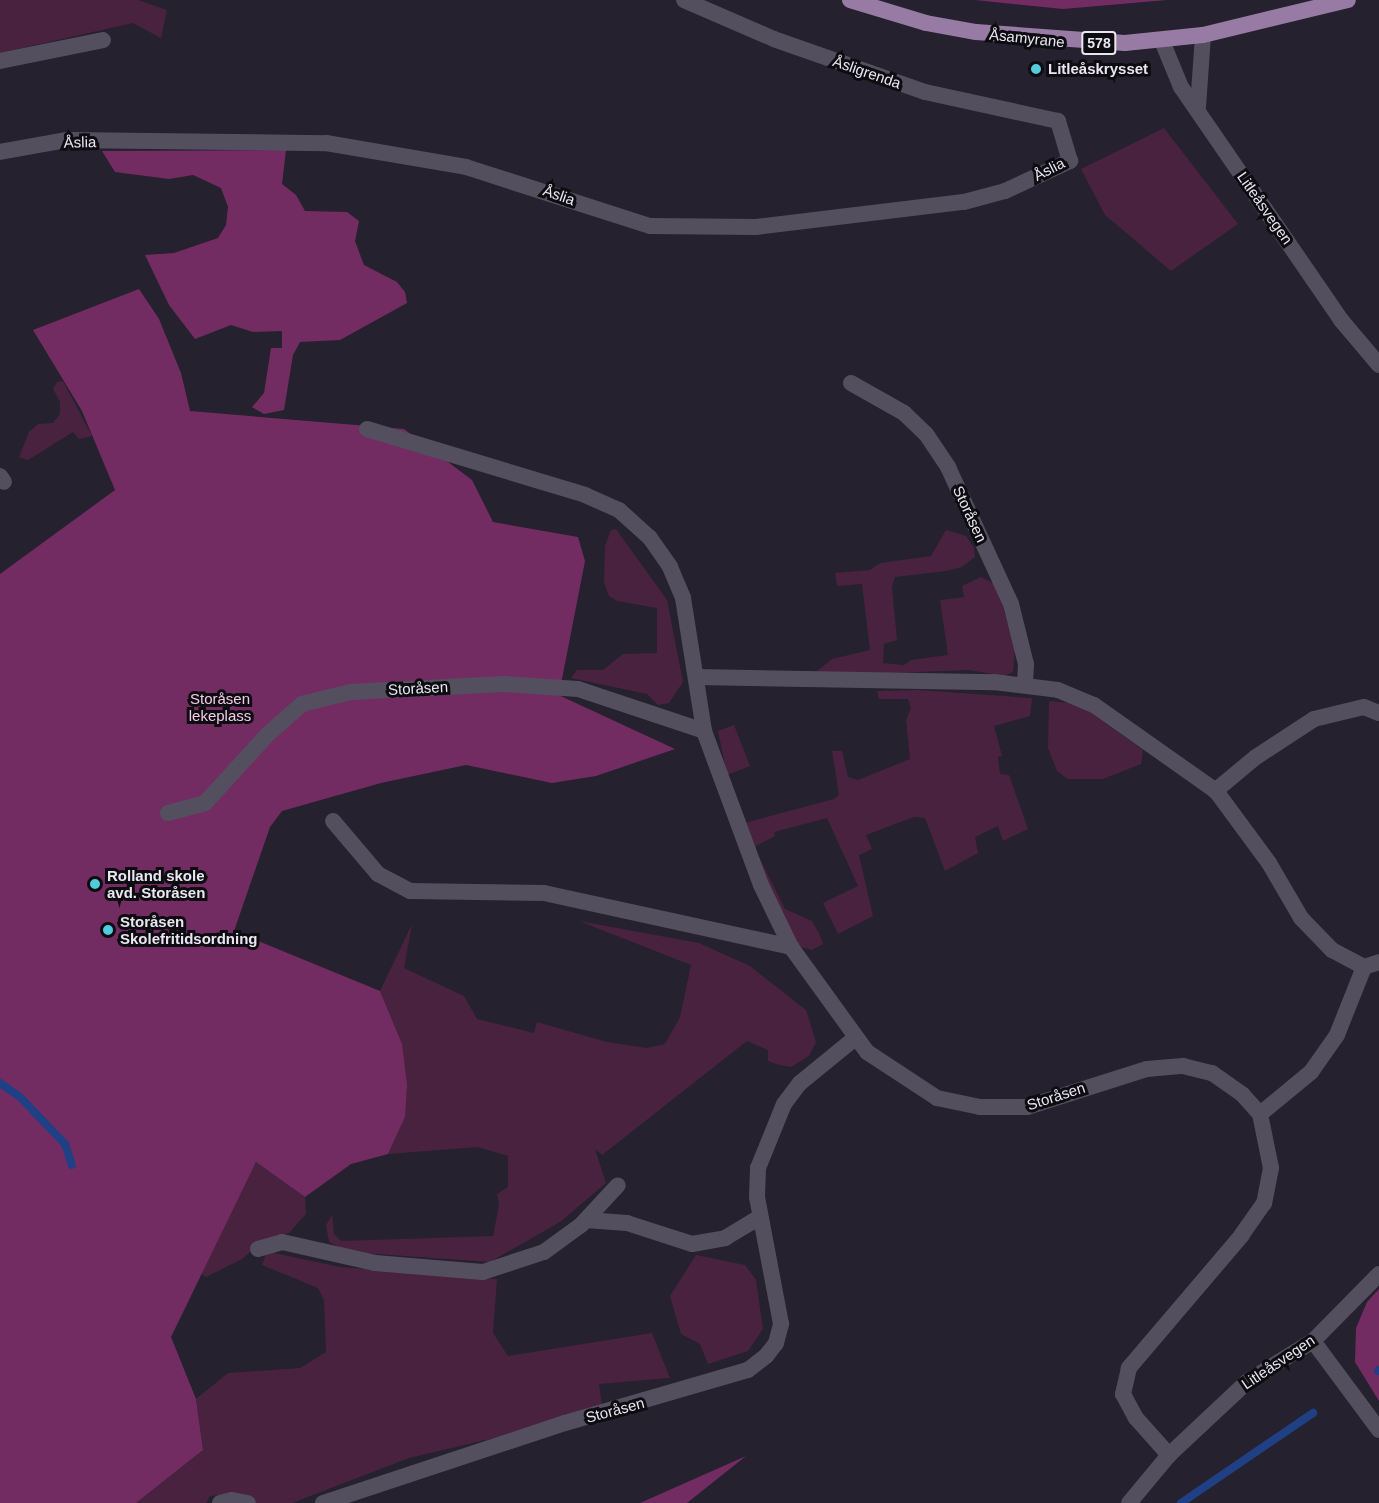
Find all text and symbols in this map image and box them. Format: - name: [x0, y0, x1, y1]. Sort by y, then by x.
- street label: Åsamyrane: [988, 25, 1066, 51]
- road number: 578: [1081, 32, 1117, 54]
- street label: Åsligrenda: [831, 52, 903, 92]
- place label: Litleåskrysset: [1048, 60, 1148, 78]
- marker: Litleåskrysset: [1029, 62, 1043, 76]
- street label: Åslia: [64, 133, 96, 151]
- street label: Åslia: [1030, 154, 1068, 184]
- street label: Litleåsvegen: [1233, 168, 1297, 248]
- street label: Åslia: [541, 181, 577, 209]
- street label: Storåsen: [949, 483, 991, 545]
- street label: Storåsen: [388, 677, 448, 699]
- park label: Storåsen lekeplass: [189, 689, 251, 724]
- place label: Rolland skole avd. Storåsen: [107, 866, 205, 901]
- marker: Rolland skole avd. Storåsen: [88, 877, 102, 891]
- place label: Storåsen Skolefritidsordning: [120, 912, 258, 947]
- marker: Storåsen Skolefritidsordning: [101, 923, 115, 937]
- street label: Storåsen: [1025, 1078, 1087, 1114]
- street label: Litleåsvegen: [1238, 1331, 1318, 1393]
- street label: Storåsen: [584, 1394, 646, 1426]

